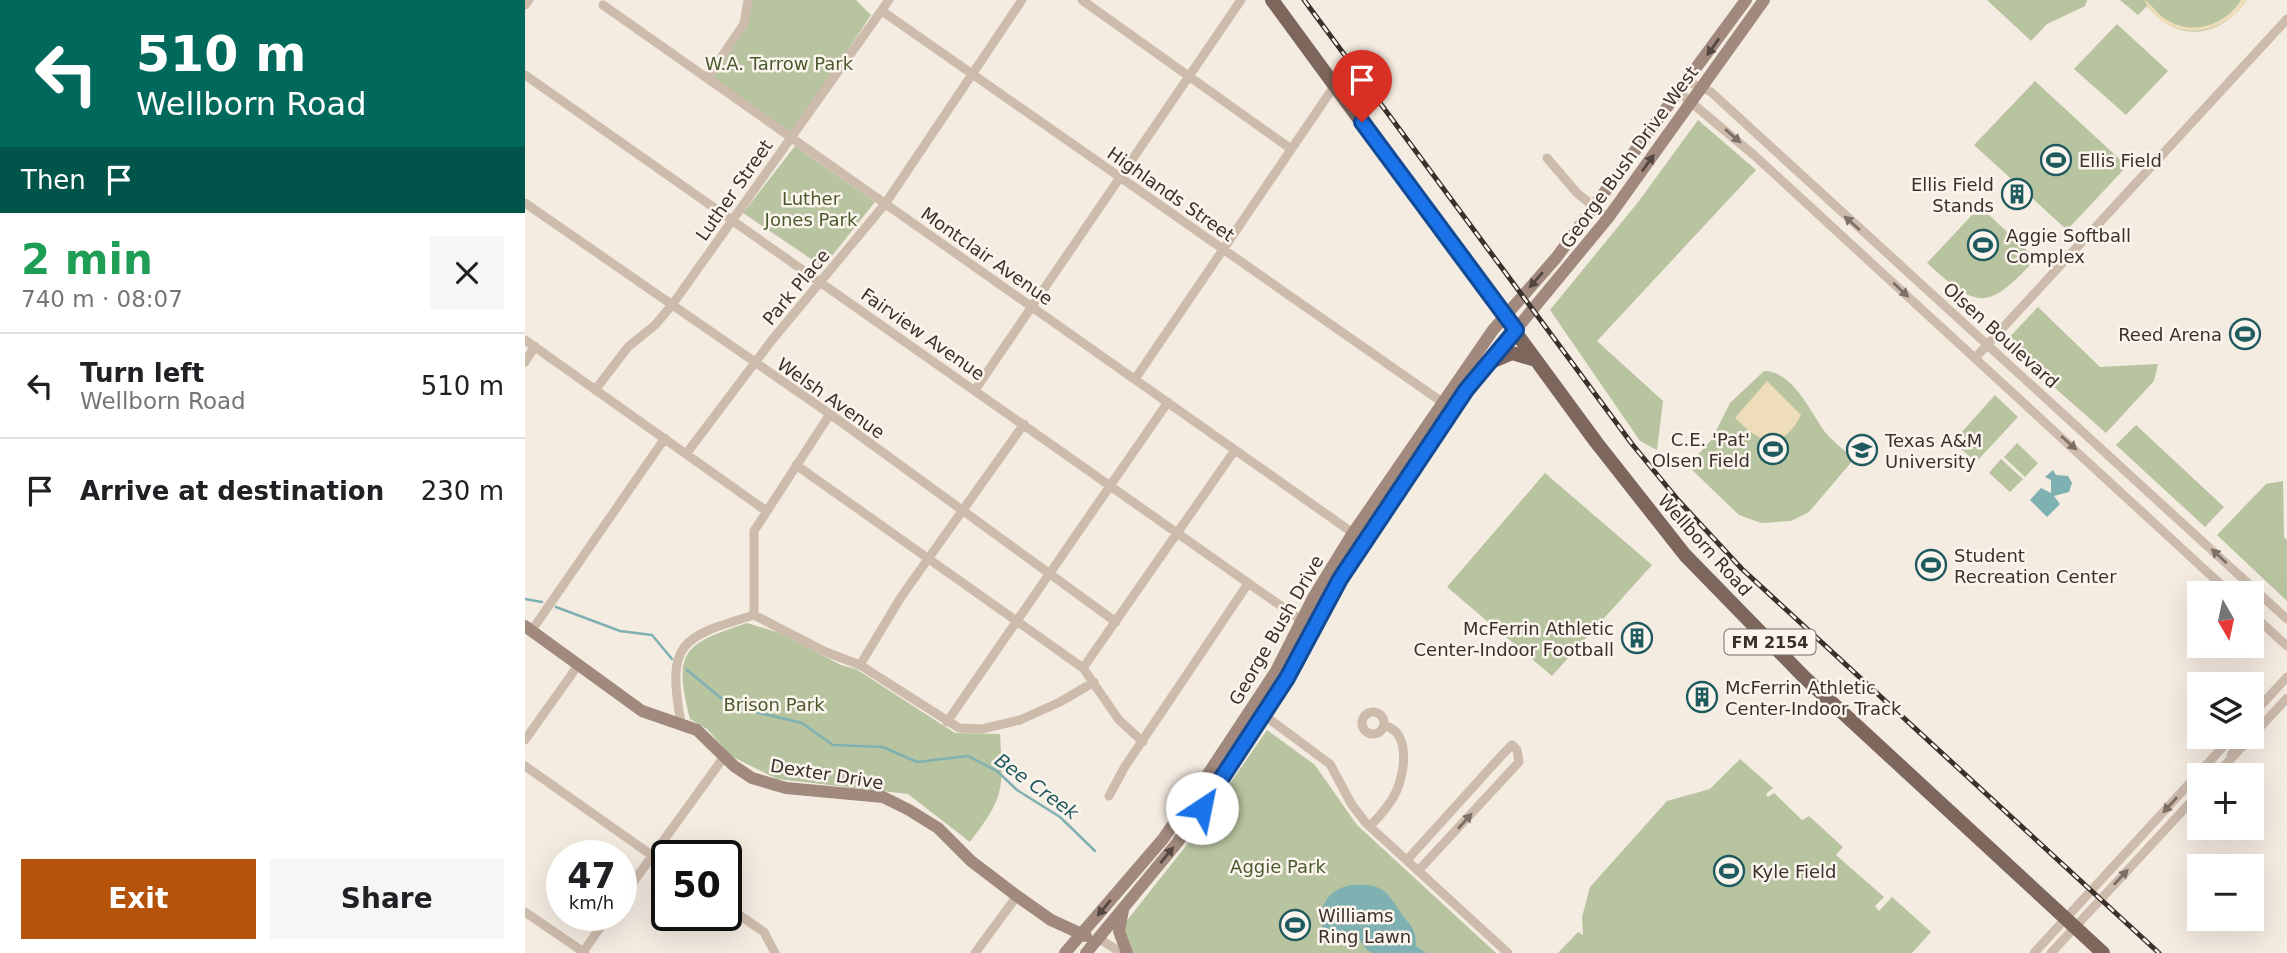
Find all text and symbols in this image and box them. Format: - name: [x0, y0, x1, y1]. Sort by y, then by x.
- text: 510 m: [136, 26, 306, 83]
- icon: left: [21, 28, 112, 119]
- one-way arrow: [1707, 38, 1721, 56]
- pin: [1332, 50, 1392, 122]
- park label: W.A. Tarrow Park: [705, 53, 854, 74]
- icon: arrive: [1343, 61, 1381, 99]
- street label: George Bush Drive West: [1556, 62, 1702, 252]
- text: Wellborn Road: [136, 85, 366, 123]
- one-way arrow: [1724, 128, 1742, 144]
- street label: Luther Street: [691, 135, 777, 245]
- street label: Highlands Street: [1104, 142, 1238, 246]
- sports icon: Ellis Field: [2039, 143, 2073, 177]
- place label: Ellis Field: [2079, 150, 2162, 171]
- one-way arrow: [1641, 154, 1655, 173]
- icon: arrive: [100, 161, 138, 199]
- text: Then: [21, 165, 86, 195]
- place label: Ellis Field Stands: [1911, 174, 1994, 216]
- building icon: Ellis Field Stands: [2000, 177, 2034, 211]
- park label: Luther Jones Park: [764, 188, 858, 230]
- street label: Montclair Avenue: [917, 203, 1057, 309]
- one-way arrow: [1844, 215, 1861, 231]
- place label: Aggie Softball Complex: [2006, 225, 2131, 267]
- sports icon: Aggie Softball Complex: [1966, 228, 2000, 262]
- text: 2 min: [21, 235, 153, 284]
- button: close: [430, 236, 504, 310]
- street label: Park Place: [758, 245, 834, 329]
- one-way arrow: [1528, 271, 1544, 289]
- street label: Olsen Boulevard: [1939, 278, 2063, 392]
- one-way arrow: [1892, 281, 1909, 297]
- street label: Fairview Avenue: [857, 283, 989, 385]
- text: 740 m · 08:07: [21, 286, 183, 312]
- sports icon: Reed Arena: [2228, 317, 2262, 351]
- place label: Reed Arena: [2118, 324, 2222, 345]
- street label: Welsh Avenue: [773, 353, 889, 443]
- text: Turn left: [80, 358, 204, 388]
- icon: left: [21, 367, 59, 405]
- text: 510 m: [421, 371, 504, 401]
- text: Wellborn Road: [80, 388, 246, 414]
- place label: C.E. 'Pat' Olsen Field: [1652, 429, 1750, 471]
- place label: Texas A&M University: [1884, 430, 1982, 472]
- sports icon: C.E. 'Pat' Olsen Field: [1756, 432, 1790, 466]
- school or university icon: Texas A&M University: [1845, 433, 1879, 467]
- one-way arrow: [2060, 435, 2077, 451]
- icon: arrive: [21, 472, 59, 510]
- text: Arrive at destination: [80, 476, 384, 506]
- text: 230 m: [421, 476, 504, 506]
- street label: Wellborn Road: [1654, 490, 1756, 600]
- place label: Student Recreation Center: [1954, 545, 2117, 587]
- sports icon: Student Recreation Center: [1914, 548, 1948, 582]
- one-way arrow: [2210, 548, 2228, 564]
- street label: George Bush Drive: [1225, 551, 1327, 709]
- north arrow: [2187, 581, 2265, 658]
- map controls: [2187, 581, 2264, 931]
- place label: McFerrin Athletic Center-Indoor Football: [1414, 618, 1614, 660]
- building icon: McFerrin Athletic Center-Indoor Football: [1620, 621, 1654, 655]
- road number: FM 2154: [1725, 629, 1815, 654]
- button: layers: [2187, 672, 2264, 749]
- place label: McFerrin Athletic Center-Indoor Track: [1725, 677, 1902, 719]
- building icon: McFerrin Athletic Center-Indoor Track: [1685, 680, 1719, 714]
- park label: Brison Park: [723, 694, 825, 715]
- water label: Bee Creek: [991, 748, 1084, 824]
- street label: Dexter Drive: [769, 755, 885, 793]
- button: +: [2187, 763, 2264, 840]
- position arrow: [1165, 771, 1239, 845]
- one-way arrow: [2162, 796, 2178, 813]
- one-way arrow: [1457, 812, 1473, 830]
- speed limit sign: 50: [651, 840, 742, 931]
- one-way arrow: [1160, 847, 1175, 865]
- sports icon: Kyle Field: [1712, 854, 1746, 888]
- button: −: [2187, 854, 2264, 931]
- text: 47: [567, 856, 616, 896]
- park label: Aggie Park: [1230, 856, 1327, 877]
- button: Exit: [21, 859, 256, 939]
- button: Share: [270, 859, 504, 939]
- place label: Kyle Field: [1752, 861, 1837, 882]
- one-way arrow: [2112, 869, 2129, 886]
- text: km/h: [569, 892, 614, 913]
- one-way arrow: [1097, 900, 1112, 917]
- place label: Williams Ring Lawn: [1318, 905, 1411, 947]
- sports icon: Williams Ring Lawn: [1278, 908, 1312, 942]

